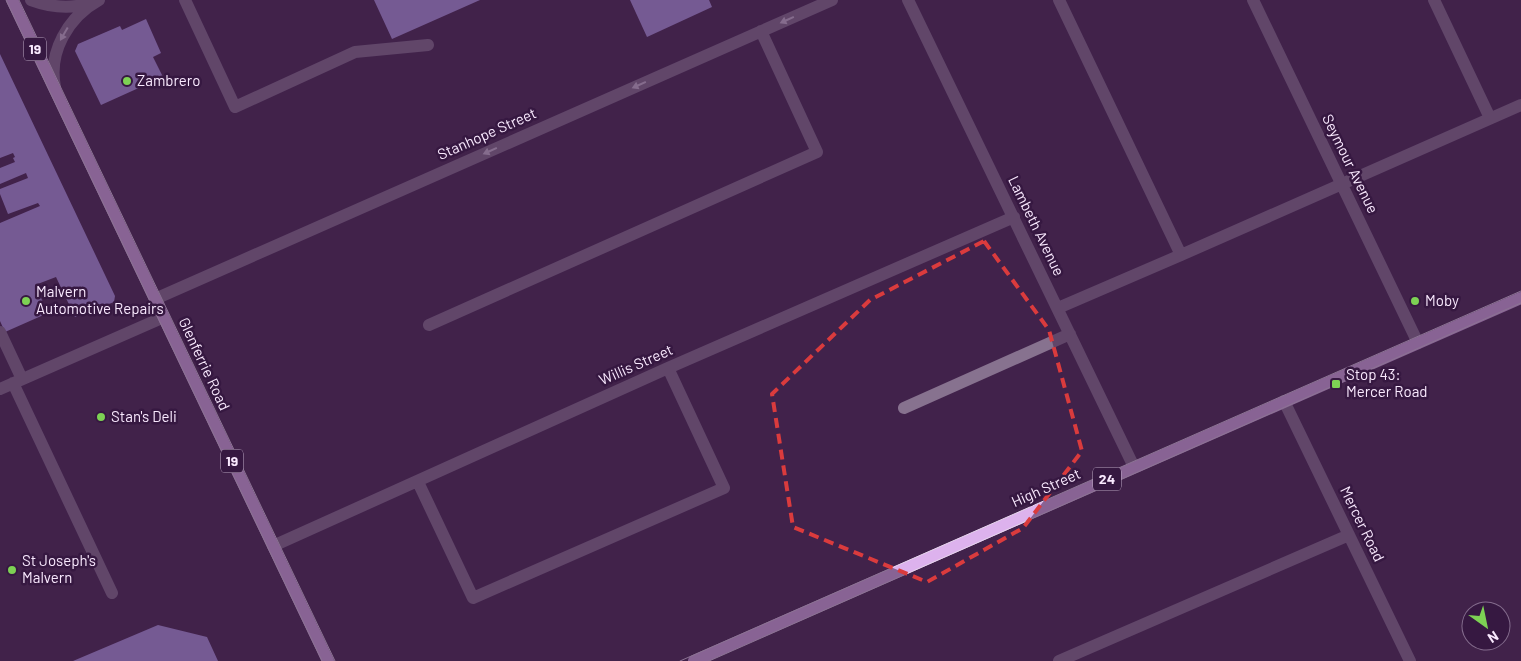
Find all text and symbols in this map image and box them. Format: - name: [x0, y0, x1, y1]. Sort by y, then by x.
- one-way arrow: [780, 16, 794, 24]
- one-way arrow: [60, 27, 69, 40]
- road number: 19: [24, 38, 46, 61]
- place label: Zambrero: [137, 71, 200, 89]
- marker: Zambrero: [121, 75, 133, 87]
- one-way arrow: [632, 81, 646, 89]
- street label: Stanhope Street: [434, 103, 539, 163]
- street label: Seymour Avenue: [1319, 111, 1383, 216]
- one-way arrow: [483, 147, 497, 155]
- street label: Lambeth Avenue: [1005, 173, 1069, 278]
- place label: Malvern Automotive Repairs: [36, 282, 164, 317]
- place label: Moby: [1425, 291, 1459, 309]
- marker: Malvern Automotive Repairs: [20, 295, 32, 307]
- marker: Moby: [1409, 295, 1421, 307]
- street label: Glenferrie Road: [176, 314, 234, 413]
- street label: Willis Street: [596, 340, 675, 388]
- place label: Stop 43: Mercer Road: [1346, 365, 1427, 400]
- marker: Stop 43: Mercer Road: [1330, 378, 1342, 390]
- place label: Stan's Deli: [111, 407, 177, 425]
- marker: Stan's Deli: [95, 411, 107, 423]
- road number: 19: [221, 450, 243, 472]
- street label: High Street: [1008, 464, 1083, 510]
- road number: 24: [1093, 468, 1121, 490]
- street label: Mercer Road: [1337, 483, 1389, 564]
- place label: St Joseph's Malvern: [22, 551, 96, 586]
- marker: St Joseph's Malvern: [6, 564, 18, 576]
- north arrow: [1461, 601, 1511, 651]
- text: N: [1485, 628, 1502, 647]

